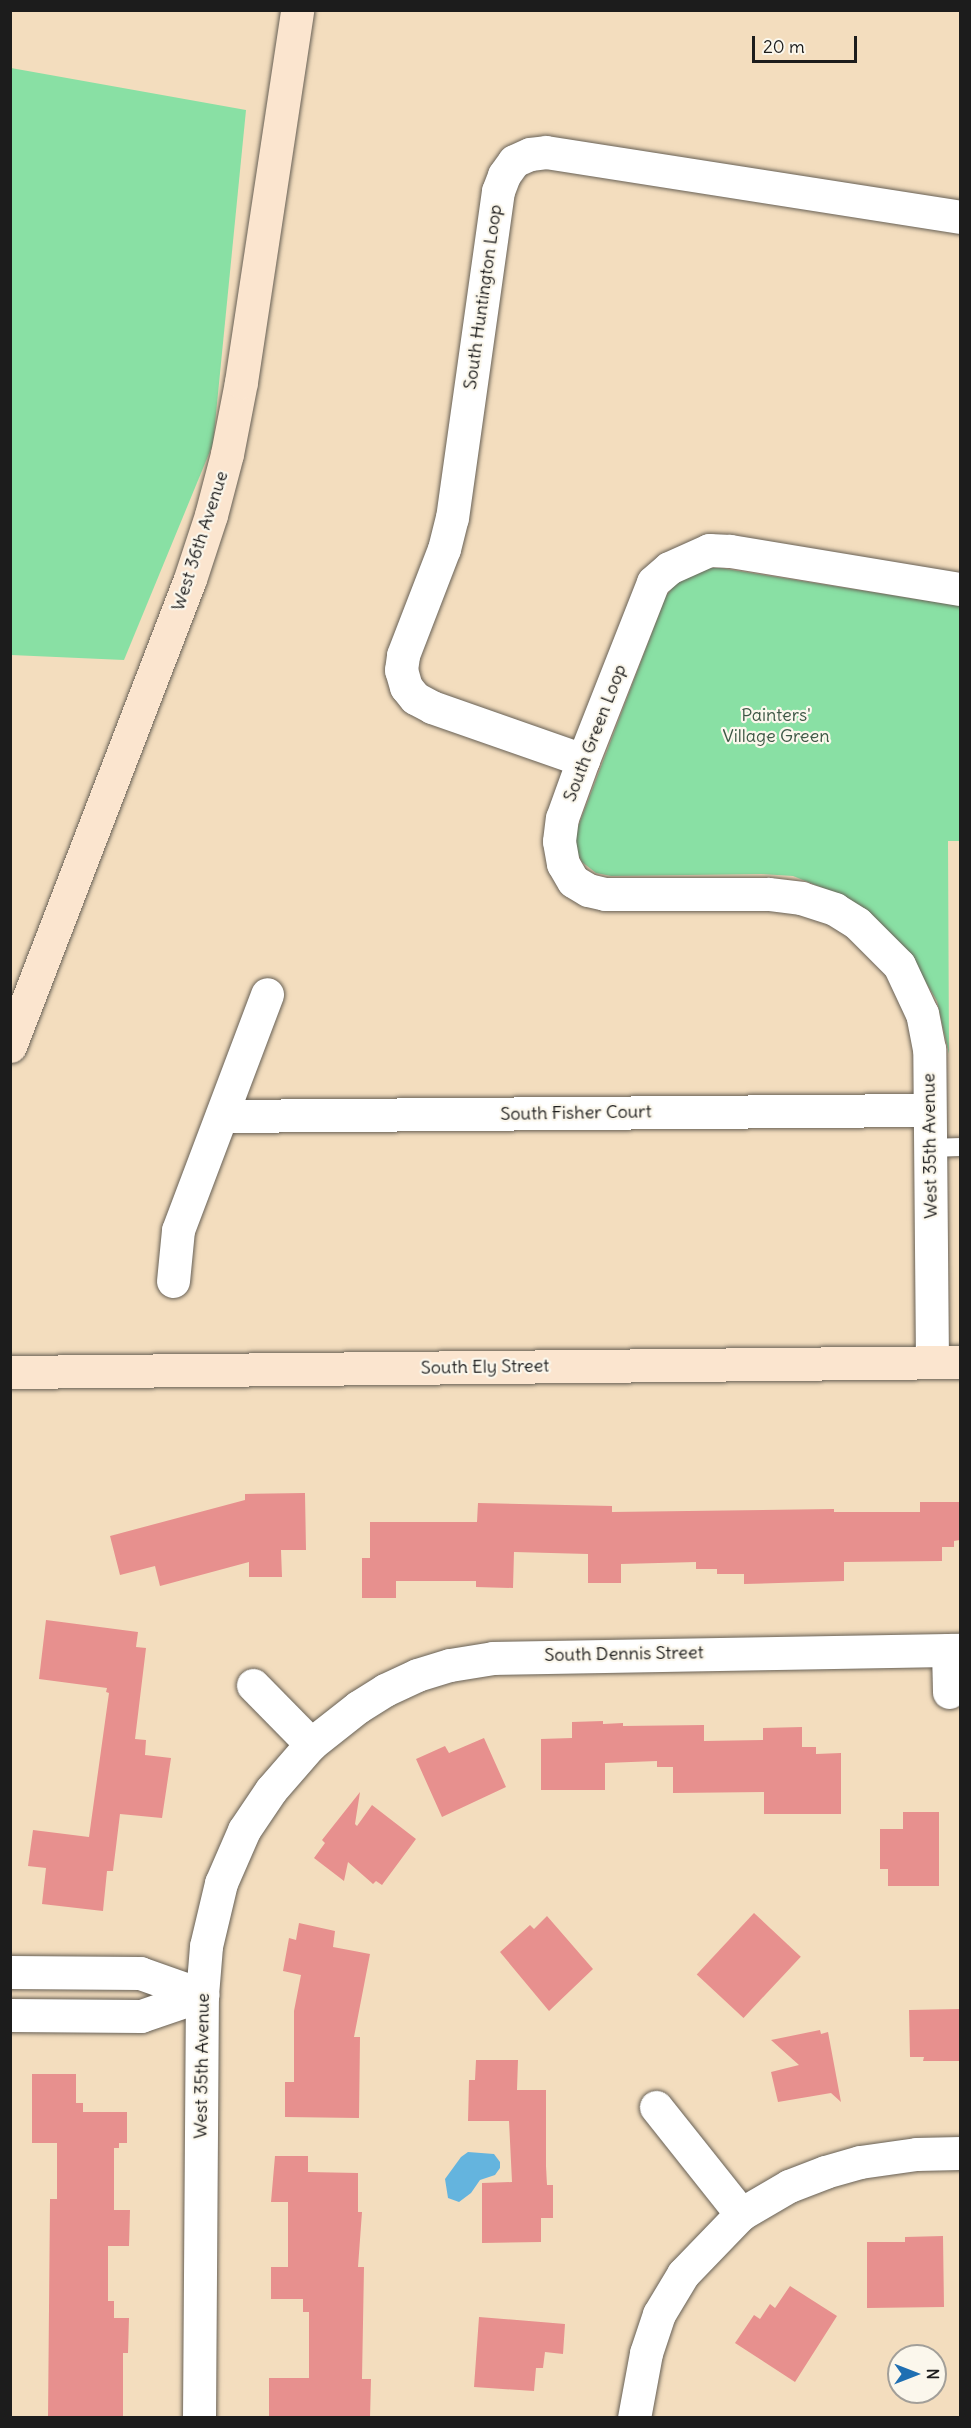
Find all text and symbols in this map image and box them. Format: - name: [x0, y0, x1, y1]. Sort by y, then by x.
- scale bar: [755, 24, 860, 62]
- text: 20 m: [763, 35, 805, 58]
- street label: South Huntington Loop: [459, 203, 507, 391]
- street label: West 36th Avenue: [167, 468, 233, 614]
- street label: South Green Loop: [559, 661, 631, 805]
- park label: Painters' Village Green: [722, 705, 830, 748]
- street label: West 35th Avenue: [918, 1073, 942, 1219]
- street label: South Fisher Court: [500, 1101, 652, 1125]
- street label: South Ely Street: [421, 1355, 549, 1379]
- street label: South Dennis Street: [544, 1642, 704, 1666]
- street label: West 35th Avenue: [190, 1993, 214, 2139]
- north arrow: [887, 2344, 947, 2404]
- text: N: [923, 2368, 943, 2380]

